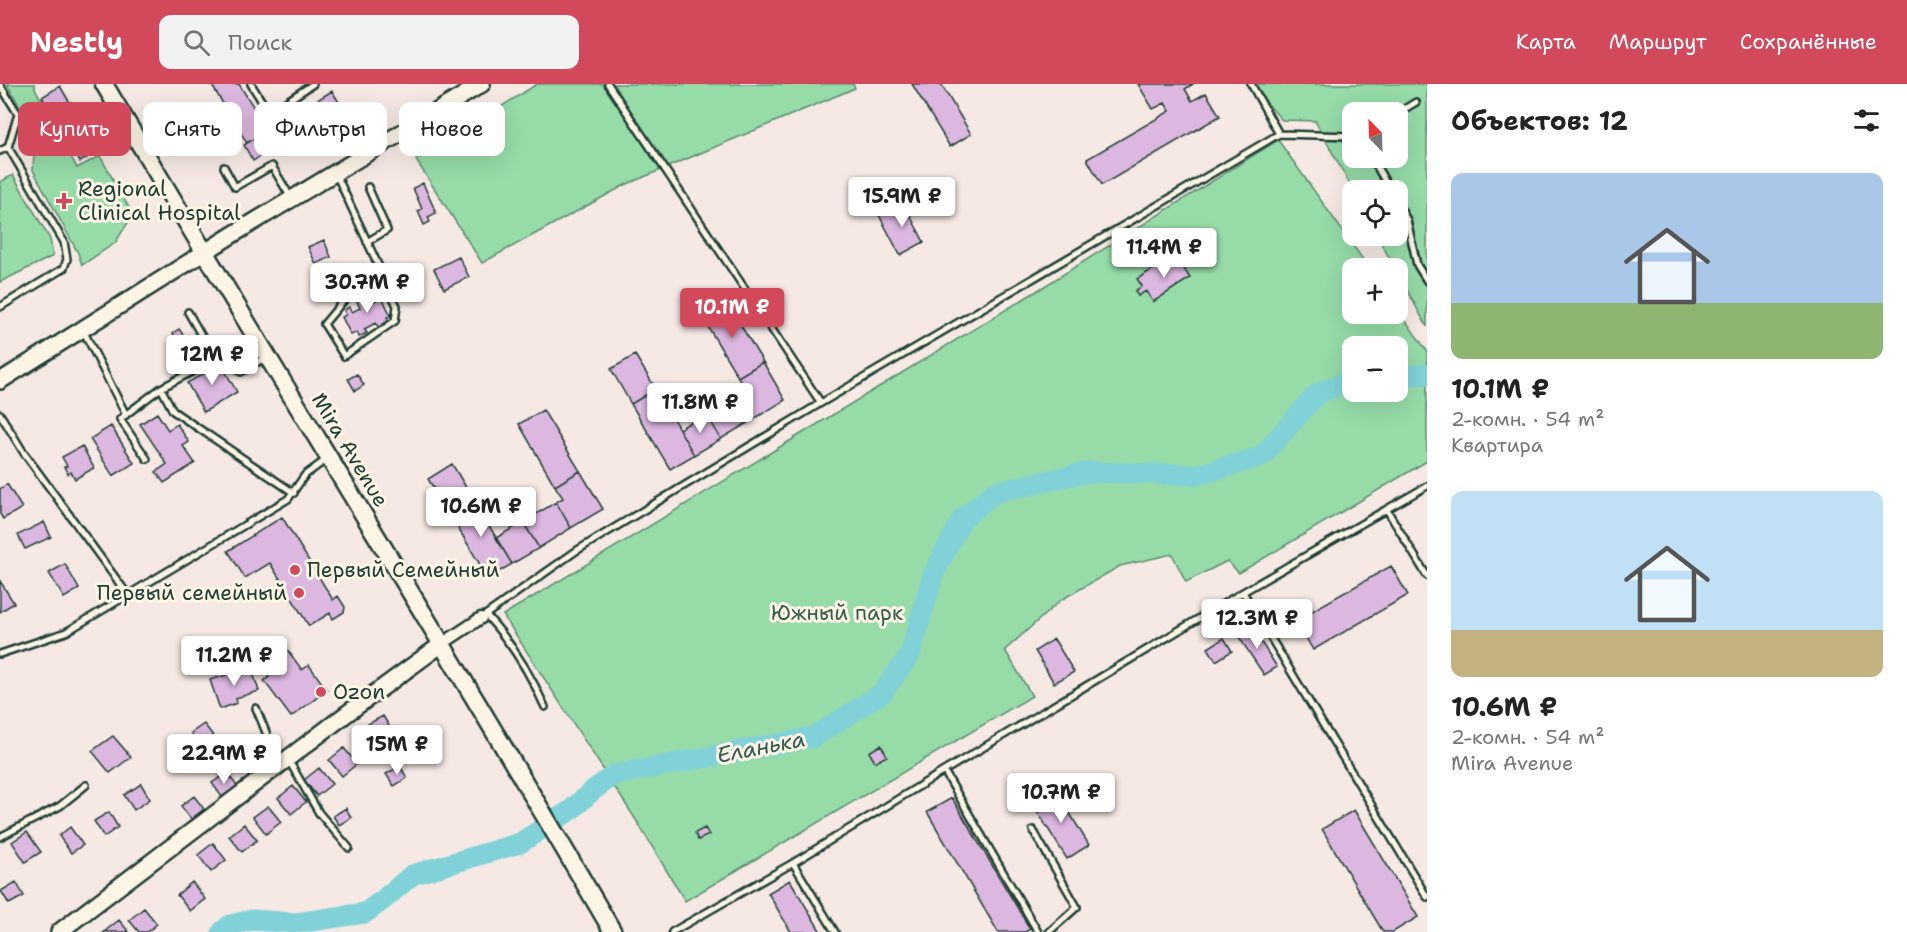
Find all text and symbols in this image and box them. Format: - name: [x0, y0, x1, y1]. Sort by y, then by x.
- search box: [159, 15, 579, 69]
- text: Nestly: [30, 23, 123, 61]
- icon: search: [180, 26, 213, 59]
- text: Поиск: [228, 28, 292, 57]
- text: Карта: [1516, 28, 1576, 56]
- text: Маршрут: [1609, 28, 1707, 56]
- text: Сохранённые: [1740, 28, 1877, 56]
- chip: Купить: [18, 102, 131, 156]
- chip: Снять: [143, 102, 242, 156]
- chip: Фильтры: [254, 102, 387, 156]
- chip: Новое: [399, 102, 505, 156]
- north arrow: [1342, 102, 1408, 168]
- map controls: [1342, 102, 1408, 402]
- text: Объектов: 12: [1451, 103, 1628, 138]
- icon: filters: [1850, 104, 1883, 137]
- place label: Regional Clinical Hospital: [78, 175, 241, 227]
- pin: 15.9M ₽: [847, 177, 957, 228]
- button: locate: [1342, 180, 1408, 246]
- text: 15.9M ₽: [862, 183, 942, 209]
- marker: Regional Clinical Hospital: [55, 192, 73, 210]
- icon: home: [1613, 212, 1721, 320]
- pin: 11.4M ₽: [1109, 228, 1219, 279]
- text: 11.4M ₽: [1126, 234, 1202, 260]
- button: +: [1342, 258, 1408, 324]
- pin: 30.7M ₽: [312, 263, 422, 314]
- text: 30.7M ₽: [324, 269, 410, 295]
- pin: 10.1M ₽: [677, 288, 787, 339]
- text: 10.1M ₽: [694, 294, 770, 320]
- pin: 12M ₽: [170, 335, 254, 386]
- button: −: [1342, 336, 1408, 402]
- text: 12M ₽: [180, 341, 244, 367]
- text: 10.1M ₽: [1451, 371, 1549, 406]
- pin: 11.8M ₽: [645, 383, 755, 434]
- street label: Mira Avenue: [305, 388, 395, 512]
- text: 11.8M ₽: [661, 389, 739, 415]
- text: 2-комн. · 54 m²: [1451, 406, 1605, 432]
- text: Квартира: [1451, 432, 1543, 458]
- pin: 10.6M ₽: [426, 487, 536, 538]
- text: 10.6M ₽: [440, 493, 522, 519]
- icon: home: [1613, 530, 1721, 638]
- place label: Первый Семейный: [307, 556, 500, 584]
- marker: Первый Семейный: [288, 563, 302, 577]
- place label: Первый семейный: [97, 579, 287, 607]
- marker: Первый семейный: [292, 586, 306, 600]
- park label: Южный парк: [771, 599, 903, 627]
- pin: 12.3M ₽: [1202, 599, 1312, 650]
- text: 12.3M ₽: [1215, 605, 1299, 631]
- pin: 11.2M ₽: [179, 636, 289, 687]
- text: 11.2M ₽: [195, 642, 273, 668]
- place label: Ozon: [333, 678, 385, 706]
- marker: Ozon: [314, 685, 328, 699]
- text: 10.6M ₽: [1451, 689, 1558, 724]
- water label: Еланька: [714, 724, 808, 770]
- text: 2-комн. · 54 m²: [1451, 724, 1605, 750]
- pin: 15M ₽: [355, 725, 439, 776]
- text: 15M ₽: [366, 731, 428, 757]
- pin: 22.9M ₽: [169, 734, 279, 785]
- text: 22.9M ₽: [181, 740, 267, 766]
- text: Mira Avenue: [1451, 750, 1573, 776]
- pin: 10.7M ₽: [1006, 773, 1116, 824]
- text: 10.7M ₽: [1021, 779, 1101, 805]

